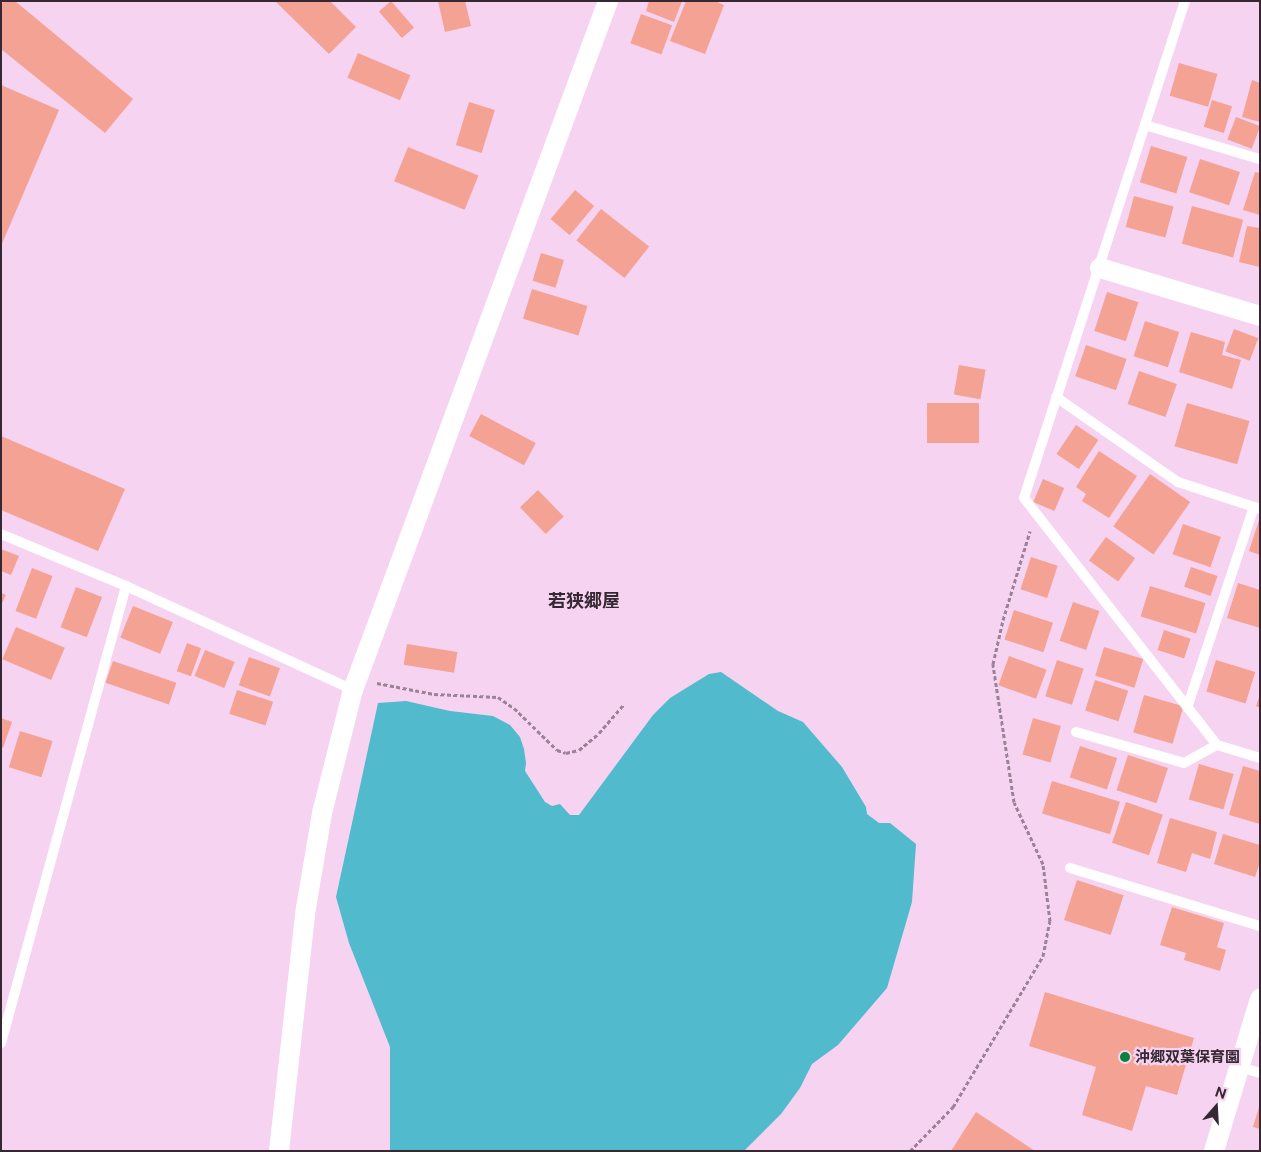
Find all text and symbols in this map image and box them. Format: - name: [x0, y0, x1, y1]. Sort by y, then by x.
- district label: 若狭郷屋: [548, 590, 620, 612]
- place label: 沖郷双葉保育園: [1135, 1048, 1240, 1066]
- marker: 沖郷双葉保育園: [1119, 1051, 1131, 1063]
- north arrow: [1191, 1082, 1241, 1132]
- text: N: [1213, 1083, 1229, 1102]

